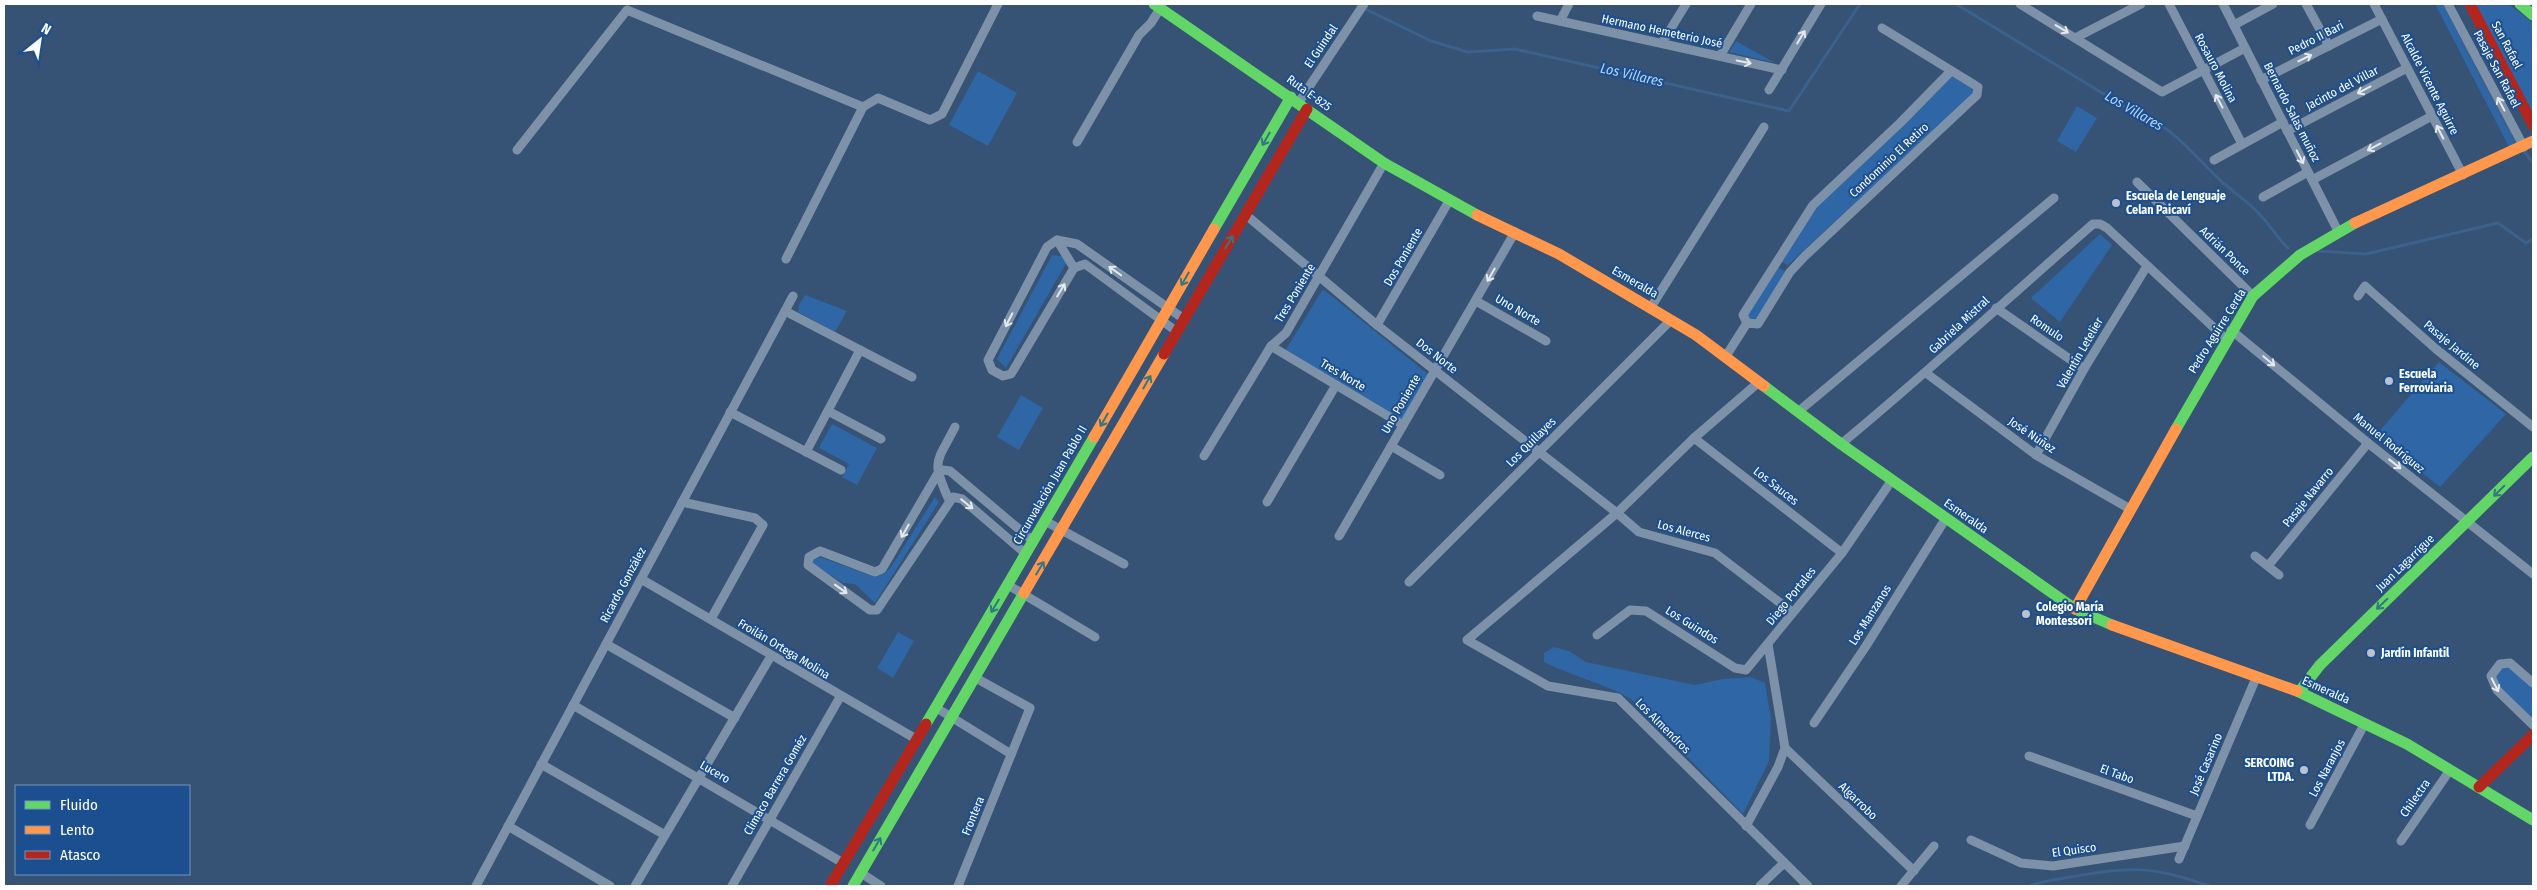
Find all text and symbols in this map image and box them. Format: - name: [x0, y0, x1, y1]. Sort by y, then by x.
- street label: Hermano Hemeterio José: [1600, 11, 1724, 51]
- north arrow: [15, 15, 65, 65]
- street label: Pedro II Bari: [2286, 18, 2346, 58]
- street label: San Rafael: [2489, 19, 2525, 71]
- text: N: [38, 20, 54, 39]
- street label: El Guindal: [1301, 22, 1341, 70]
- one-way arrow: [2054, 24, 2068, 34]
- street label: Pasaje San Rafael: [2471, 28, 2523, 110]
- one-way arrow: [1797, 30, 1807, 44]
- street label: Rosauro Molina: [2192, 31, 2240, 105]
- street label: Alcalde Vicente Aguirre: [2398, 31, 2462, 137]
- one-way arrow: [2297, 53, 2312, 62]
- one-way arrow: [1736, 57, 1752, 67]
- water label: Los Villares: [1599, 59, 1665, 91]
- street label: Bernardo Salas muñoz: [2261, 60, 2323, 164]
- street label: Jacinto del Villar: [2303, 63, 2381, 113]
- street label: Ruta E-825: [1284, 72, 1335, 114]
- one-way arrow: [2358, 86, 2372, 96]
- water label: Los Villares: [2102, 88, 2166, 135]
- one-way arrow: [2214, 94, 2224, 109]
- one-way arrow: [2496, 96, 2506, 111]
- street label: Condominio El Retiro: [1847, 120, 1931, 200]
- one-way arrow: [2435, 124, 2445, 139]
- one-way arrow: [1261, 131, 1271, 145]
- one-way arrow: [2366, 142, 2381, 152]
- one-way arrow: [2295, 149, 2305, 164]
- place label: Escuela de Lenguaje Celan Paicaví: [2126, 189, 2226, 217]
- marker: Escuela de Lenguaje Celan Paicaví: [2110, 197, 2122, 209]
- street label: Adrián Ponce: [2197, 224, 2253, 278]
- street label: Dos Poniente: [1381, 225, 1425, 289]
- one-way arrow: [1225, 235, 1235, 249]
- street label: Tres Poniente: [1272, 261, 1318, 325]
- street label: Esmeralda: [1609, 263, 1661, 301]
- one-way arrow: [1108, 266, 1122, 276]
- one-way arrow: [1486, 267, 1496, 282]
- one-way arrow: [1180, 272, 1190, 287]
- one-way arrow: [1056, 284, 1066, 298]
- street label: Pedro Aguirre Cerda: [2185, 286, 2249, 376]
- street label: Uno Norte: [1493, 291, 1543, 329]
- street label: Gabriela Mistral: [1926, 293, 1992, 357]
- street label: Romulo: [2027, 312, 2067, 344]
- one-way arrow: [1004, 313, 1014, 328]
- street label: Valentín Letelier: [2054, 314, 2106, 391]
- street label: Pasaje Jardine: [2421, 318, 2483, 372]
- street label: Dos Norte: [1414, 335, 1461, 377]
- one-way arrow: [2262, 355, 2275, 366]
- street label: Tres Norte: [1318, 356, 1368, 394]
- place label: Escuela Ferroviaria: [2399, 367, 2453, 395]
- street label: Uno Poniente: [1378, 372, 1424, 436]
- one-way arrow: [1143, 375, 1152, 390]
- marker: Escuela Ferroviaria: [2383, 375, 2395, 387]
- street label: Manuel Rodríguez: [2351, 410, 2428, 476]
- one-way arrow: [1098, 413, 1108, 427]
- street label: Los Quillayes: [1503, 414, 1559, 470]
- street label: José Núñez: [2006, 414, 2058, 456]
- street label: Circunvalación Juan Pablo II: [1010, 423, 1090, 547]
- one-way arrow: [2388, 458, 2401, 469]
- street label: Los Sauces: [1751, 464, 1801, 508]
- street label: Pasaje Navarro: [2280, 464, 2336, 530]
- one-way arrow: [2492, 485, 2505, 497]
- street label: Esmeralda: [1941, 496, 1991, 536]
- one-way arrow: [960, 499, 973, 510]
- street label: Los Alerces: [1656, 517, 1712, 545]
- one-way arrow: [900, 524, 910, 539]
- street label: Juan Lagarrigue: [2373, 532, 2437, 594]
- street label: Ricardo González: [597, 545, 649, 625]
- one-way arrow: [1035, 562, 1045, 576]
- street label: Diego Portales: [1763, 564, 1819, 628]
- street label: Los Manzanos: [1846, 582, 1894, 648]
- one-way arrow: [833, 584, 847, 594]
- one-way arrow: [990, 598, 1000, 612]
- one-way arrow: [2376, 598, 2388, 610]
- place label: Colegio María Montessori: [2036, 600, 2104, 628]
- street label: Los Guindos: [1663, 603, 1721, 647]
- marker: Colegio María Montessori: [2020, 608, 2032, 620]
- street label: Froilán Ortega Molina: [735, 616, 833, 682]
- place label: Jardín Infantil: [2380, 646, 2450, 660]
- marker: Jardín Infantil: [2365, 647, 2377, 659]
- street label: Esmeralda: [2300, 673, 2352, 707]
- one-way arrow: [2490, 677, 2500, 692]
- street label: Los Almendros: [1633, 696, 1693, 756]
- street label: José Casarino: [2187, 731, 2225, 797]
- street label: Climaco Barrera Goméz: [741, 732, 810, 838]
- street label: Los Naranjos: [2306, 737, 2348, 799]
- place label: SERCOING LTDA.: [2244, 756, 2294, 784]
- street label: Lucero: [697, 758, 733, 786]
- street label: El Tabo: [2098, 761, 2136, 787]
- marker: SERCOING LTDA.: [2298, 764, 2310, 776]
- street label: Chilectra: [2397, 776, 2433, 820]
- street label: Algarrobo: [1836, 779, 1880, 823]
- legend: [15, 785, 190, 875]
- street label: Frontera: [959, 794, 987, 837]
- text: Fluido: [60, 796, 98, 814]
- text: Lento: [60, 821, 94, 839]
- one-way arrow: [873, 837, 883, 852]
- street label: El Quisco: [2051, 840, 2097, 860]
- text: Atasco: [60, 846, 100, 864]

